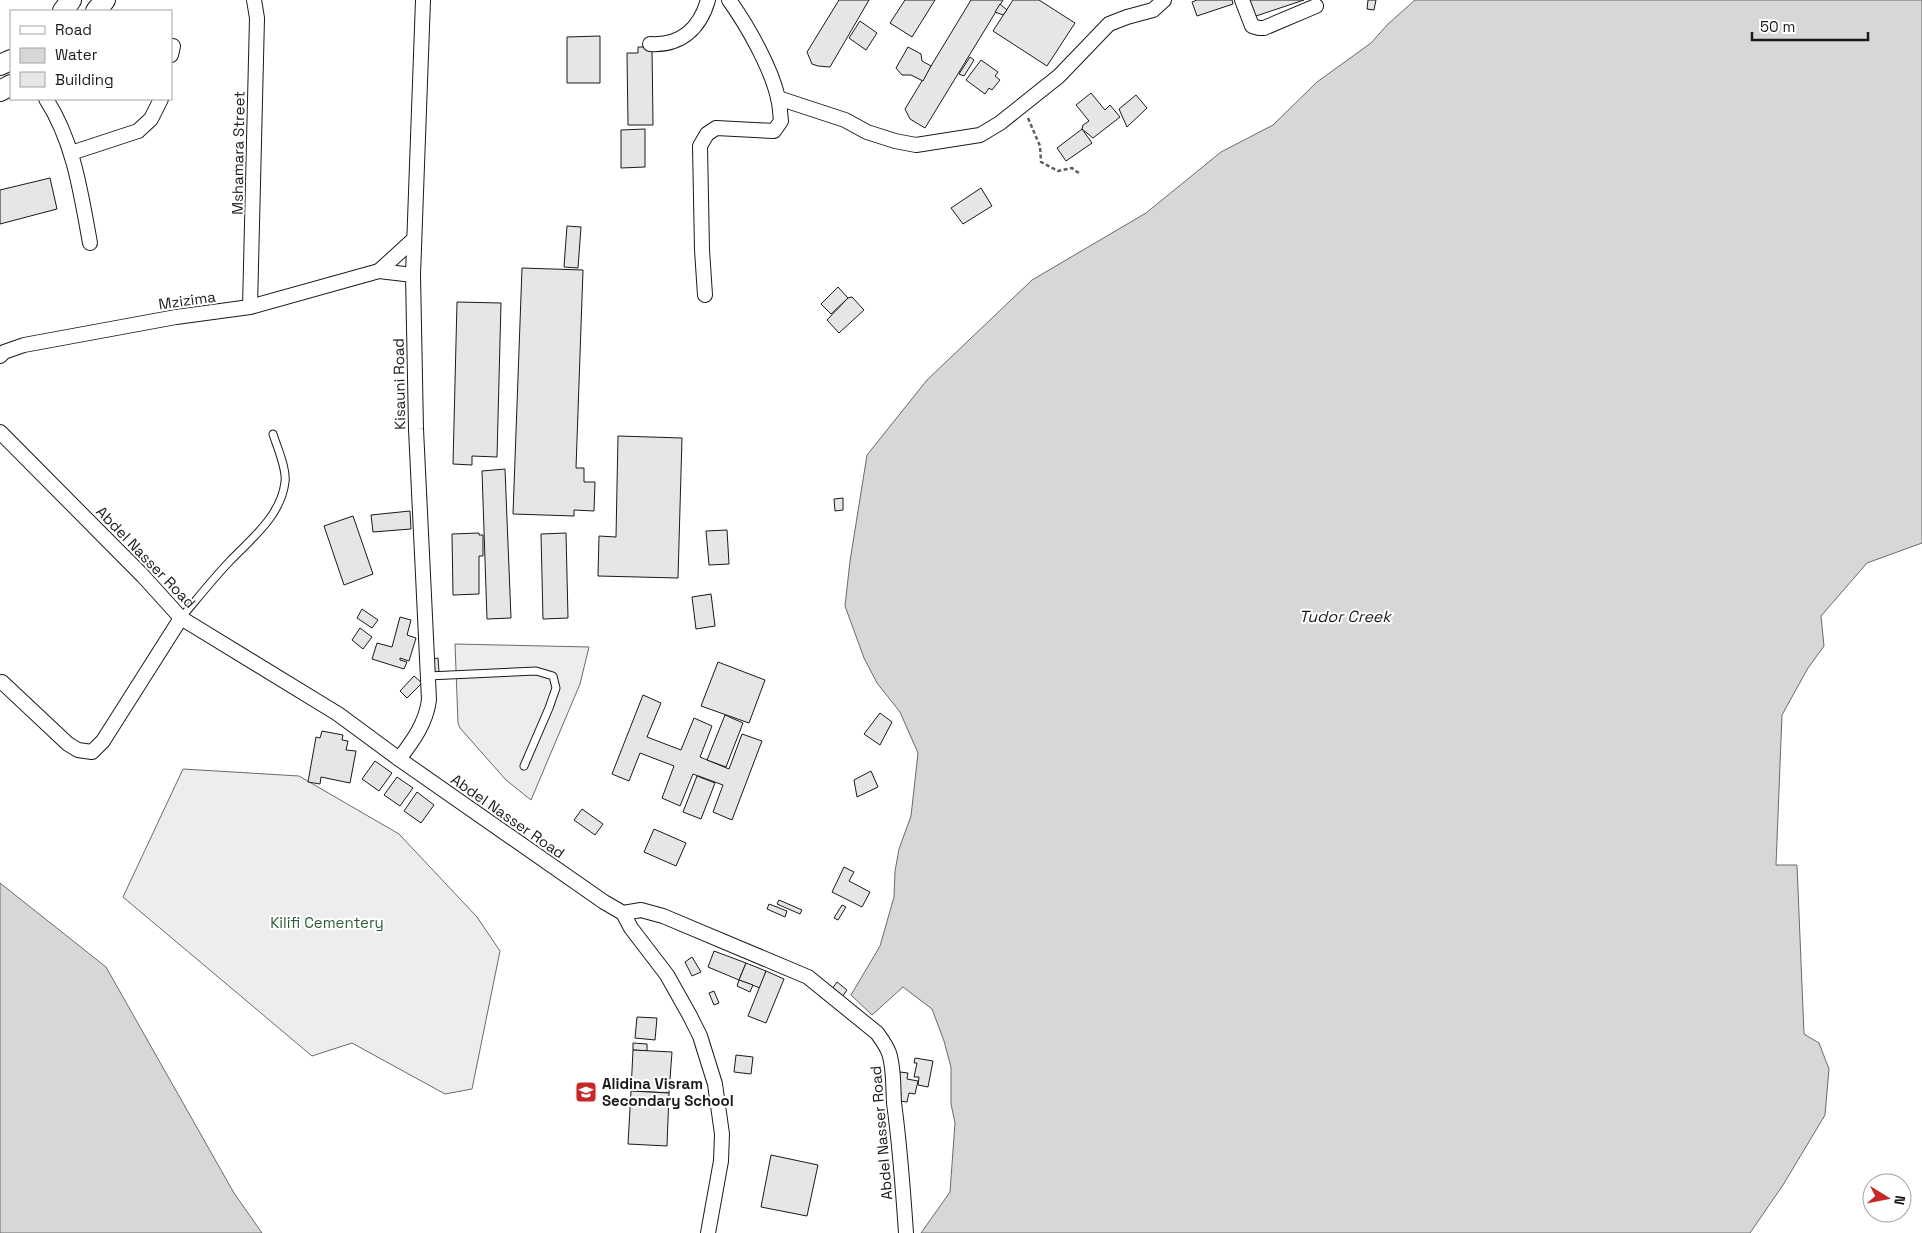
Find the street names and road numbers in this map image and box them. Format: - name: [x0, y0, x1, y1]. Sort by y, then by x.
- street label: Mshamara Street: [227, 91, 249, 215]
- street label: Mzizima: [157, 287, 217, 313]
- street label: Kisauni Road: [389, 338, 409, 430]
- street label: Abdel Nasser Road: [92, 502, 200, 612]
- street label: Abdel Nasser Road: [447, 770, 569, 862]
- street label: Abdel Nasser Road: [866, 1065, 896, 1201]

